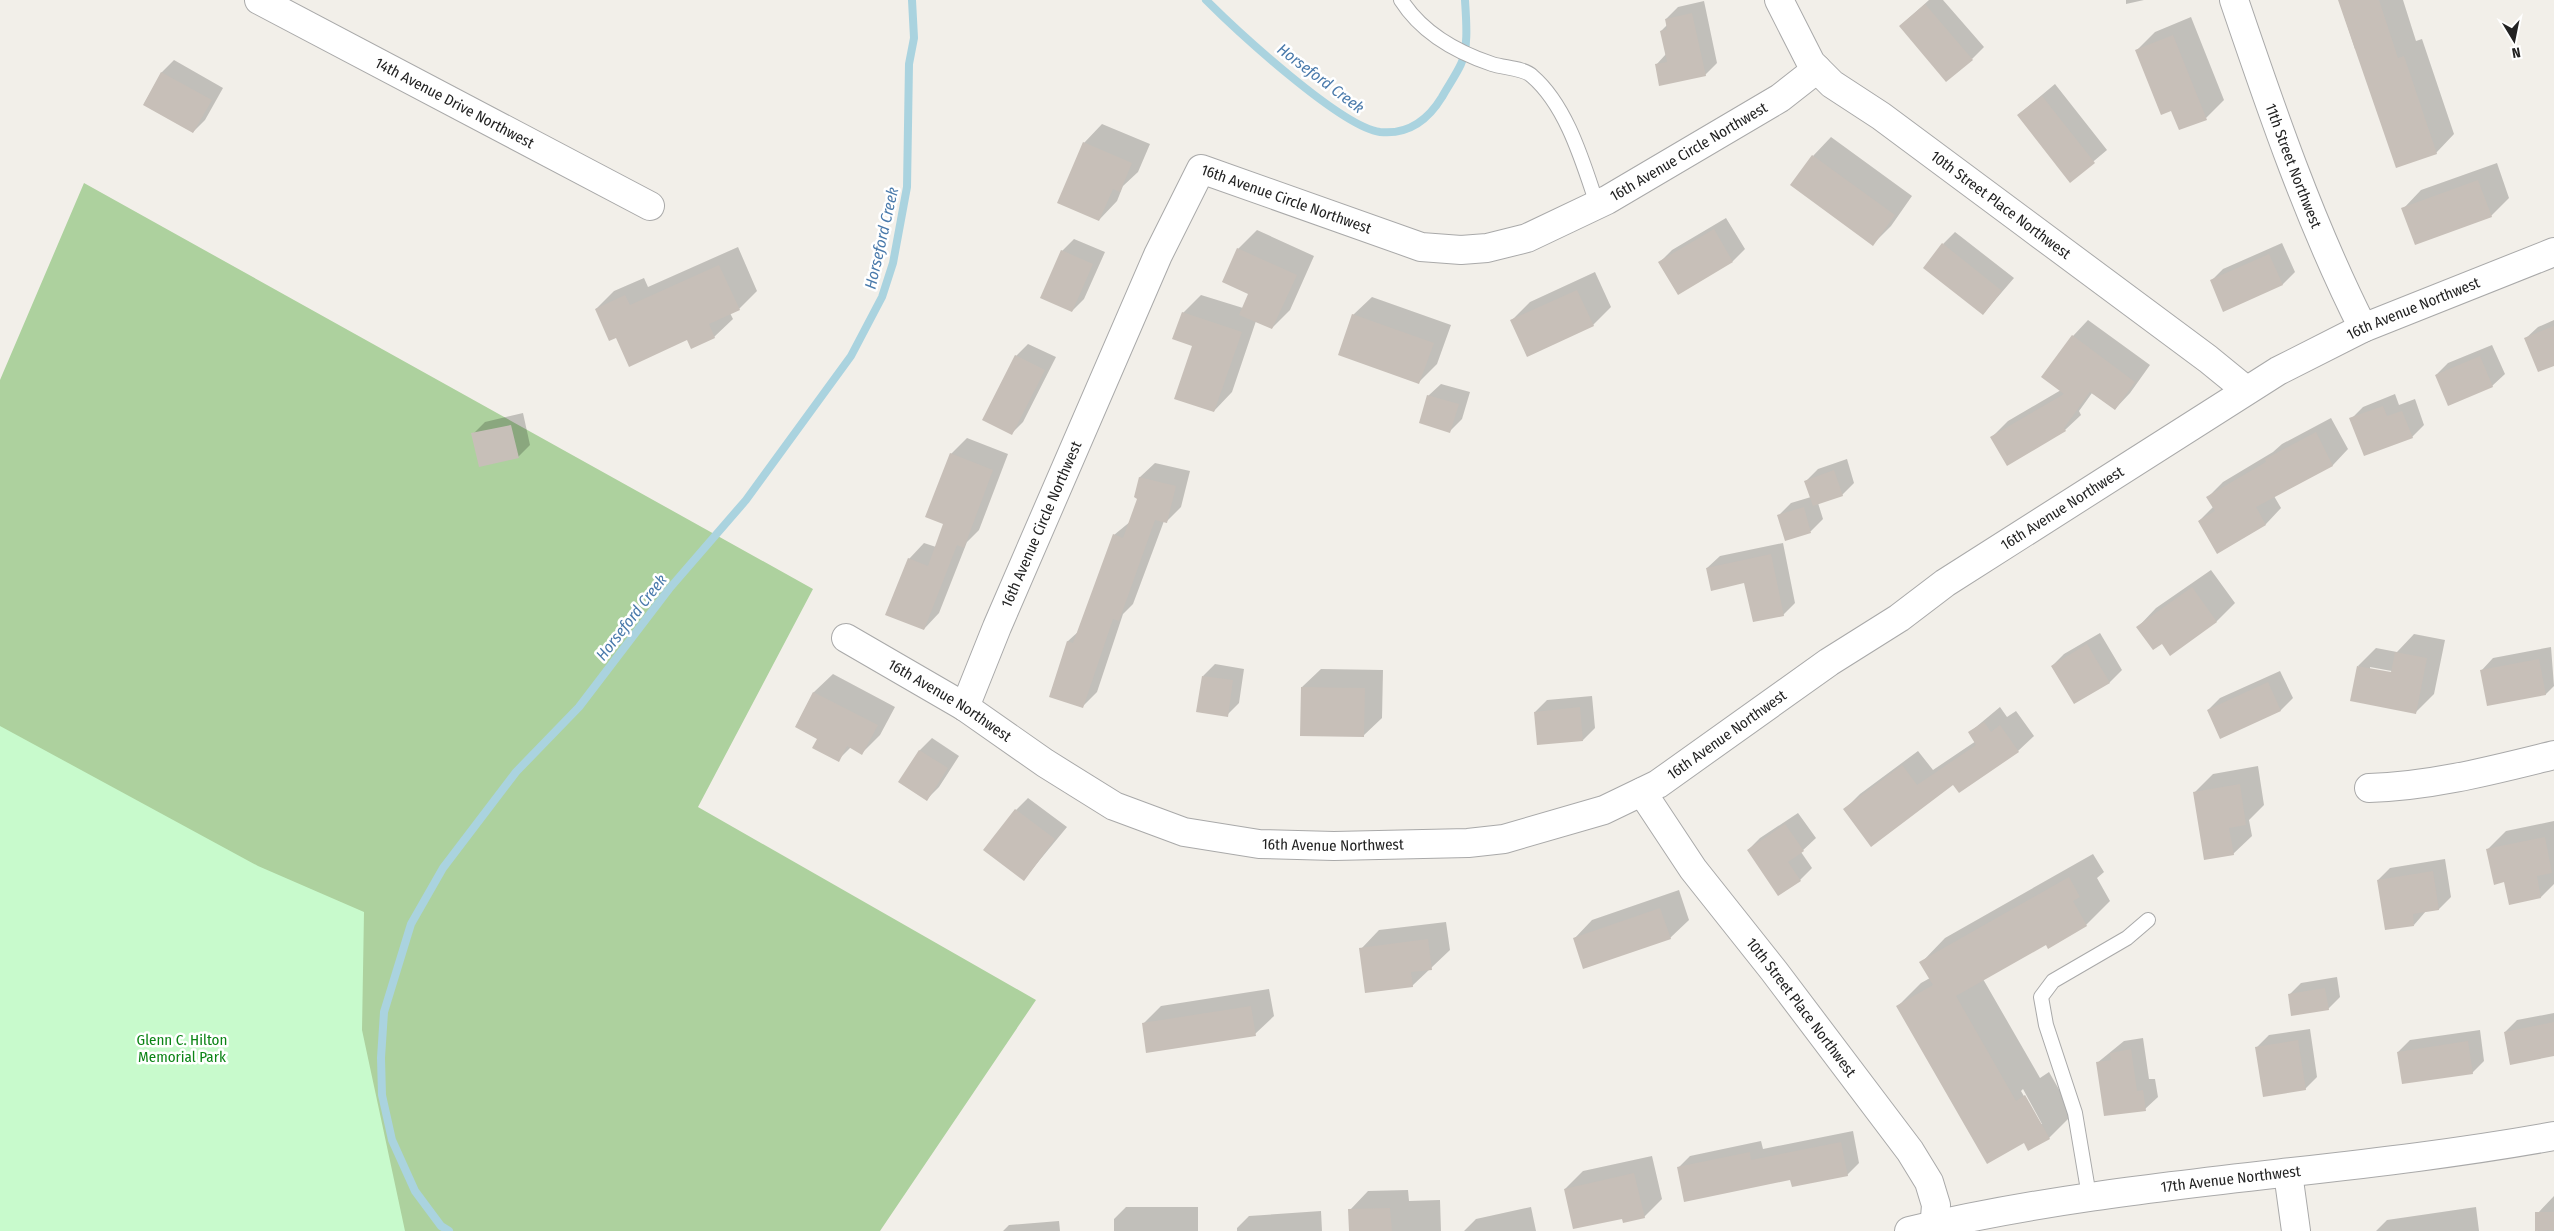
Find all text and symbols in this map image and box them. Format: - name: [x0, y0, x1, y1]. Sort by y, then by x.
- north arrow: [2489, 15, 2539, 65]
- water label: Horseford Creek: [1273, 40, 1368, 117]
- text: N: [2511, 43, 2522, 61]
- street label: 14th Avenue Drive Northwest: [372, 54, 537, 152]
- street label: 16th Avenue Circle Northwest: [1607, 98, 1771, 205]
- street label: 11th Street Northwest: [2261, 101, 2325, 231]
- street label: 10th Street Place Northwest: [1927, 147, 2074, 263]
- street label: 16th Avenue Circle Northwest: [1199, 161, 1374, 238]
- water label: Horseford Creek: [861, 185, 902, 291]
- street label: 16th Avenue Northwest: [2344, 273, 2483, 344]
- street label: 16th Avenue Circle Northwest: [998, 438, 1085, 610]
- street label: 16th Avenue Northwest: [1998, 463, 2127, 554]
- water label: Horseford Creek: [592, 570, 671, 664]
- street label: 16th Avenue Northwest: [885, 655, 1015, 746]
- street label: 16th Avenue Northwest: [1664, 686, 1790, 783]
- street label: 16th Avenue Northwest: [1262, 835, 1404, 855]
- street label: 10th Street Place Northwest: [1742, 934, 1860, 1081]
- park label: Glenn C. Hilton Memorial Park: [137, 1031, 227, 1066]
- street label: 17th Avenue Northwest: [2160, 1162, 2302, 1196]

